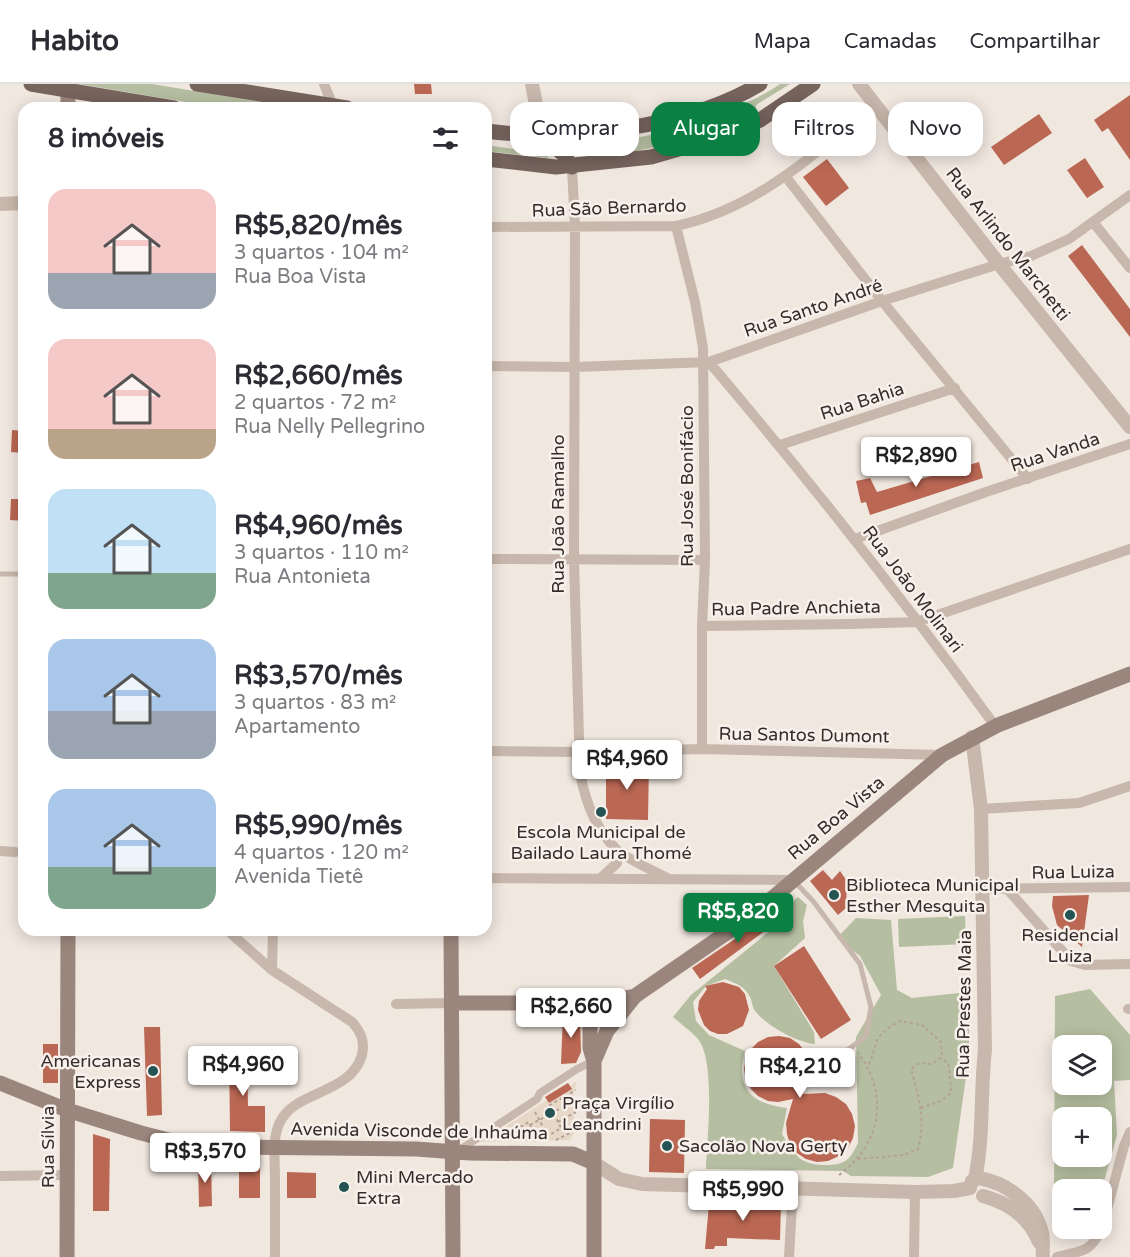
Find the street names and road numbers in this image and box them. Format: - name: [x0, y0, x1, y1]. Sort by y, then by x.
- street label: Rua Arlindo Marchetti: [941, 163, 1075, 325]
- street label: Rua São Bernardo: [531, 194, 687, 222]
- street label: Rua Santo André: [741, 274, 885, 342]
- street label: Rua Bahia: [817, 377, 907, 425]
- street label: Rua José Bonifácio: [676, 405, 698, 567]
- street label: Rua Vanda: [1008, 427, 1102, 477]
- street label: Rua João Ramalho: [547, 434, 569, 594]
- street label: Rua João Molinari: [858, 521, 968, 657]
- street label: Rua Padre Anchieta: [711, 596, 881, 620]
- street label: Rua Santos Dumont: [718, 723, 890, 747]
- street label: Rua Boa Vista: [783, 771, 889, 865]
- street label: Rua Luiza: [1031, 860, 1115, 884]
- street label: Rua Prestes Maia: [952, 930, 976, 1078]
- street label: Rua Sílvia: [37, 1106, 59, 1188]
- street label: Avenida Visconde de Inhaúma: [290, 1118, 548, 1144]

